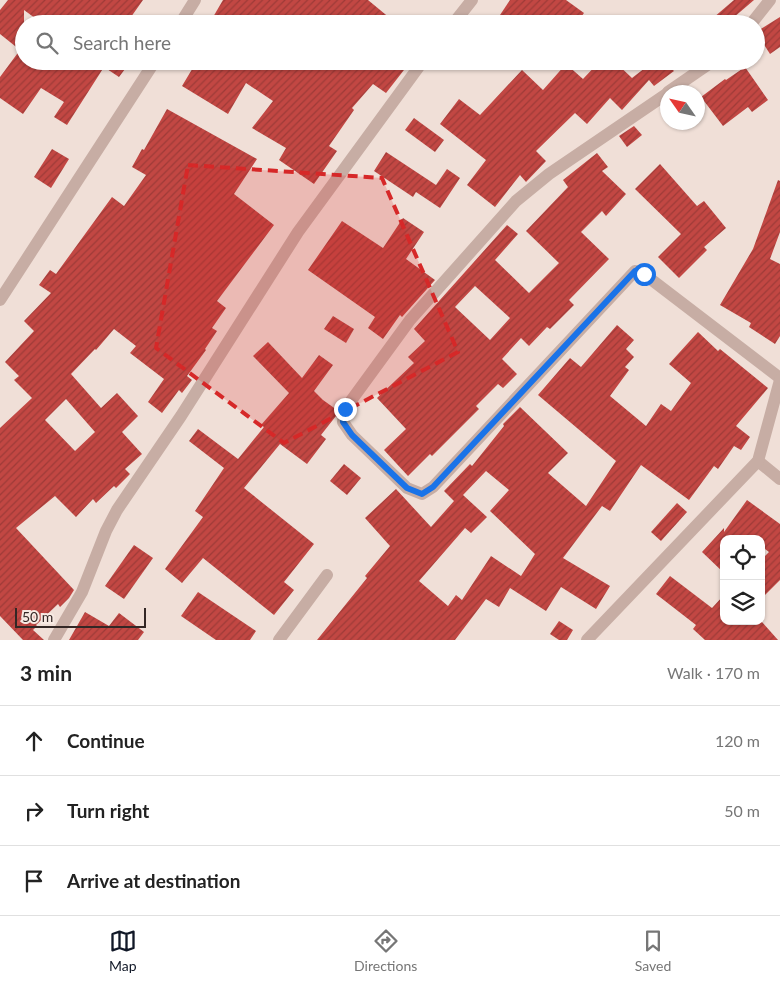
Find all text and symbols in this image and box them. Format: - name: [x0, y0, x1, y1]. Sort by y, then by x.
- search box: [15, 15, 765, 70]
- icon: search: [33, 29, 61, 57]
- text: Search here: [73, 31, 171, 54]
- north arrow: [660, 85, 705, 130]
- route start: [633, 263, 656, 286]
- route end: [334, 398, 357, 421]
- map controls: [720, 535, 765, 625]
- button: locate: [720, 535, 765, 580]
- button: layers: [720, 580, 765, 625]
- scale bar: [15, 605, 146, 628]
- text: 50 m: [22, 608, 53, 625]
- text: 3 min: [20, 660, 72, 685]
- text: Walk · 170 m: [667, 663, 760, 682]
- icon: ahead: [20, 727, 48, 755]
- text: Continue: [67, 729, 145, 752]
- text: 120 m: [715, 731, 760, 750]
- icon: right: [20, 797, 48, 825]
- text: Turn right: [67, 799, 149, 822]
- text: 50 m: [724, 801, 760, 820]
- icon: arrive: [20, 867, 48, 895]
- text: Arrive at destination: [67, 869, 240, 892]
- tab: Map: [109, 927, 137, 974]
- tab: Directions: [354, 927, 417, 974]
- tab: Saved: [635, 927, 671, 974]

